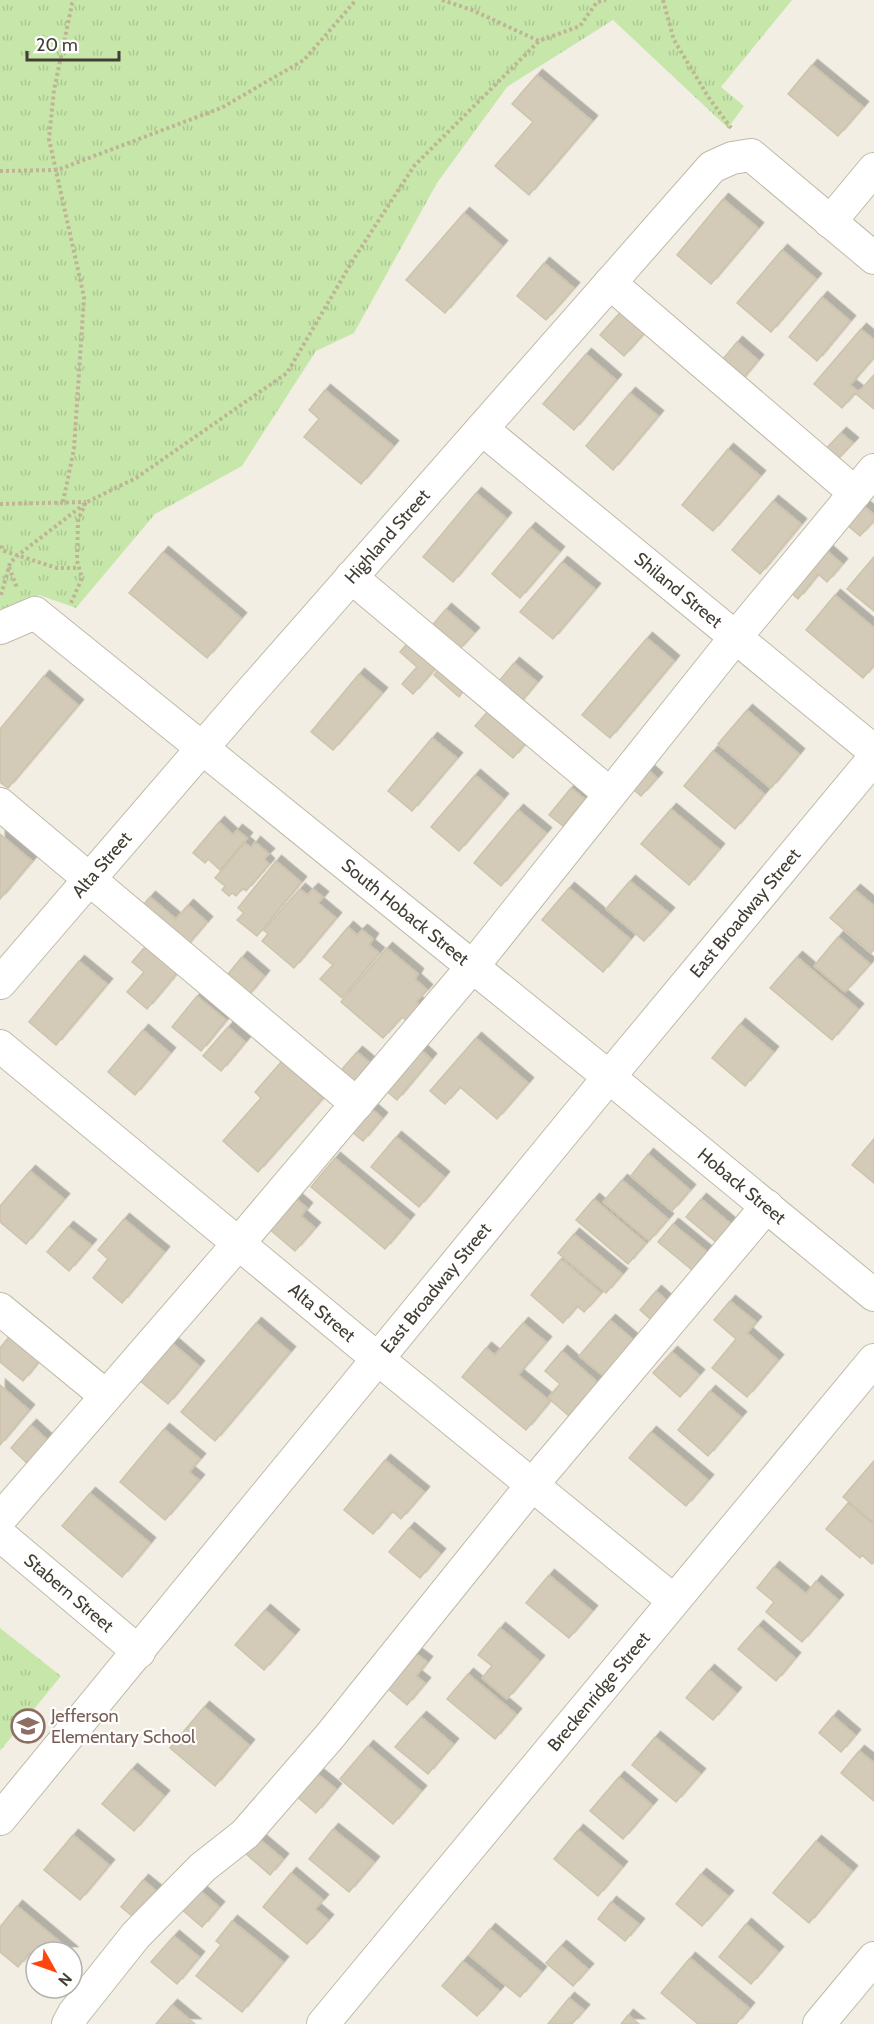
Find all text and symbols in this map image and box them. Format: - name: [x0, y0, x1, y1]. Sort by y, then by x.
- scale bar: [27, 24, 118, 62]
- text: 20 m: [36, 34, 78, 56]
- street label: Highland Street: [340, 485, 435, 588]
- street label: Shiland Street: [630, 548, 727, 633]
- street label: Alta Street: [67, 827, 136, 902]
- street label: East Broadway Street: [685, 844, 805, 982]
- street label: South Hoback Street: [337, 854, 473, 970]
- street label: Hoback Street: [693, 1143, 790, 1229]
- street label: East Broadway Street: [376, 1219, 496, 1357]
- street label: Alta Street: [284, 1279, 360, 1347]
- street label: Stabern Street: [20, 1549, 118, 1637]
- street label: Breckenridge Street: [543, 1627, 655, 1756]
- place label: Jefferson Elementary School: [50, 1705, 196, 1748]
- school or university icon: Jefferson Elementary School: [10, 1708, 46, 1744]
- north arrow: [24, 1940, 84, 2000]
- text: N: [54, 1969, 76, 1990]

